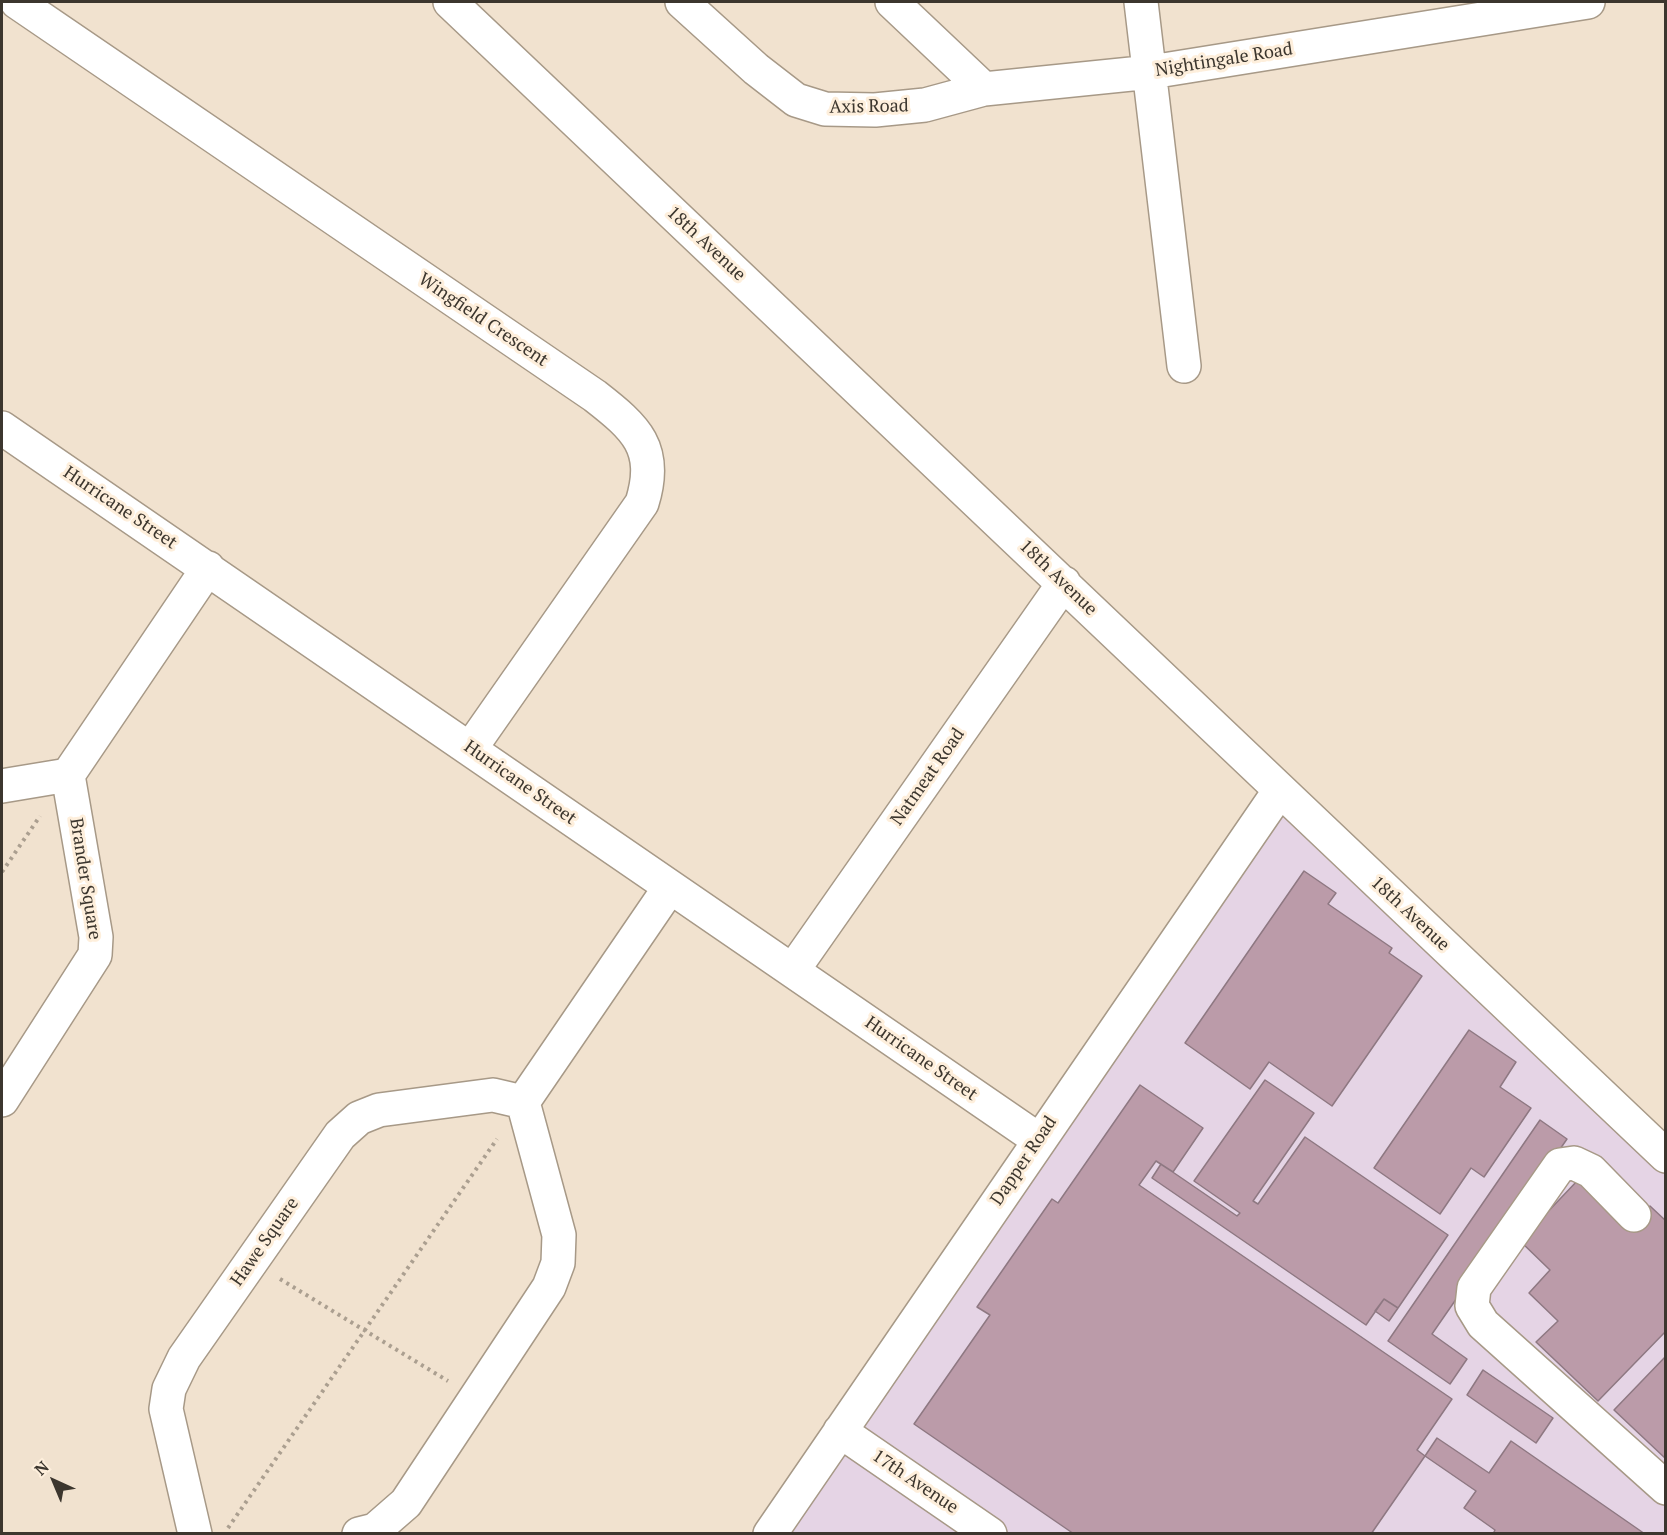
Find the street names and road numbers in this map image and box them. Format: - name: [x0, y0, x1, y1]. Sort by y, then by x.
- street label: Nightingale Road: [1154, 38, 1294, 82]
- street label: Axis Road: [829, 96, 909, 118]
- street label: 18th Avenue: [662, 202, 750, 286]
- street label: Wingfield Crescent: [414, 269, 552, 371]
- street label: Hurricane Street: [59, 462, 181, 554]
- street label: 18th Avenue: [1015, 536, 1101, 620]
- street label: Natmeat Road: [887, 724, 969, 830]
- street label: Hurricane Street: [460, 736, 580, 830]
- street label: Brander Square: [65, 817, 105, 941]
- street label: 18th Avenue: [1366, 872, 1454, 956]
- street label: Hurricane Street: [861, 1012, 981, 1106]
- street label: Dapper Road: [986, 1112, 1062, 1210]
- street label: Hawe Square: [226, 1193, 304, 1291]
- street label: 17th Avenue: [868, 1445, 962, 1519]

